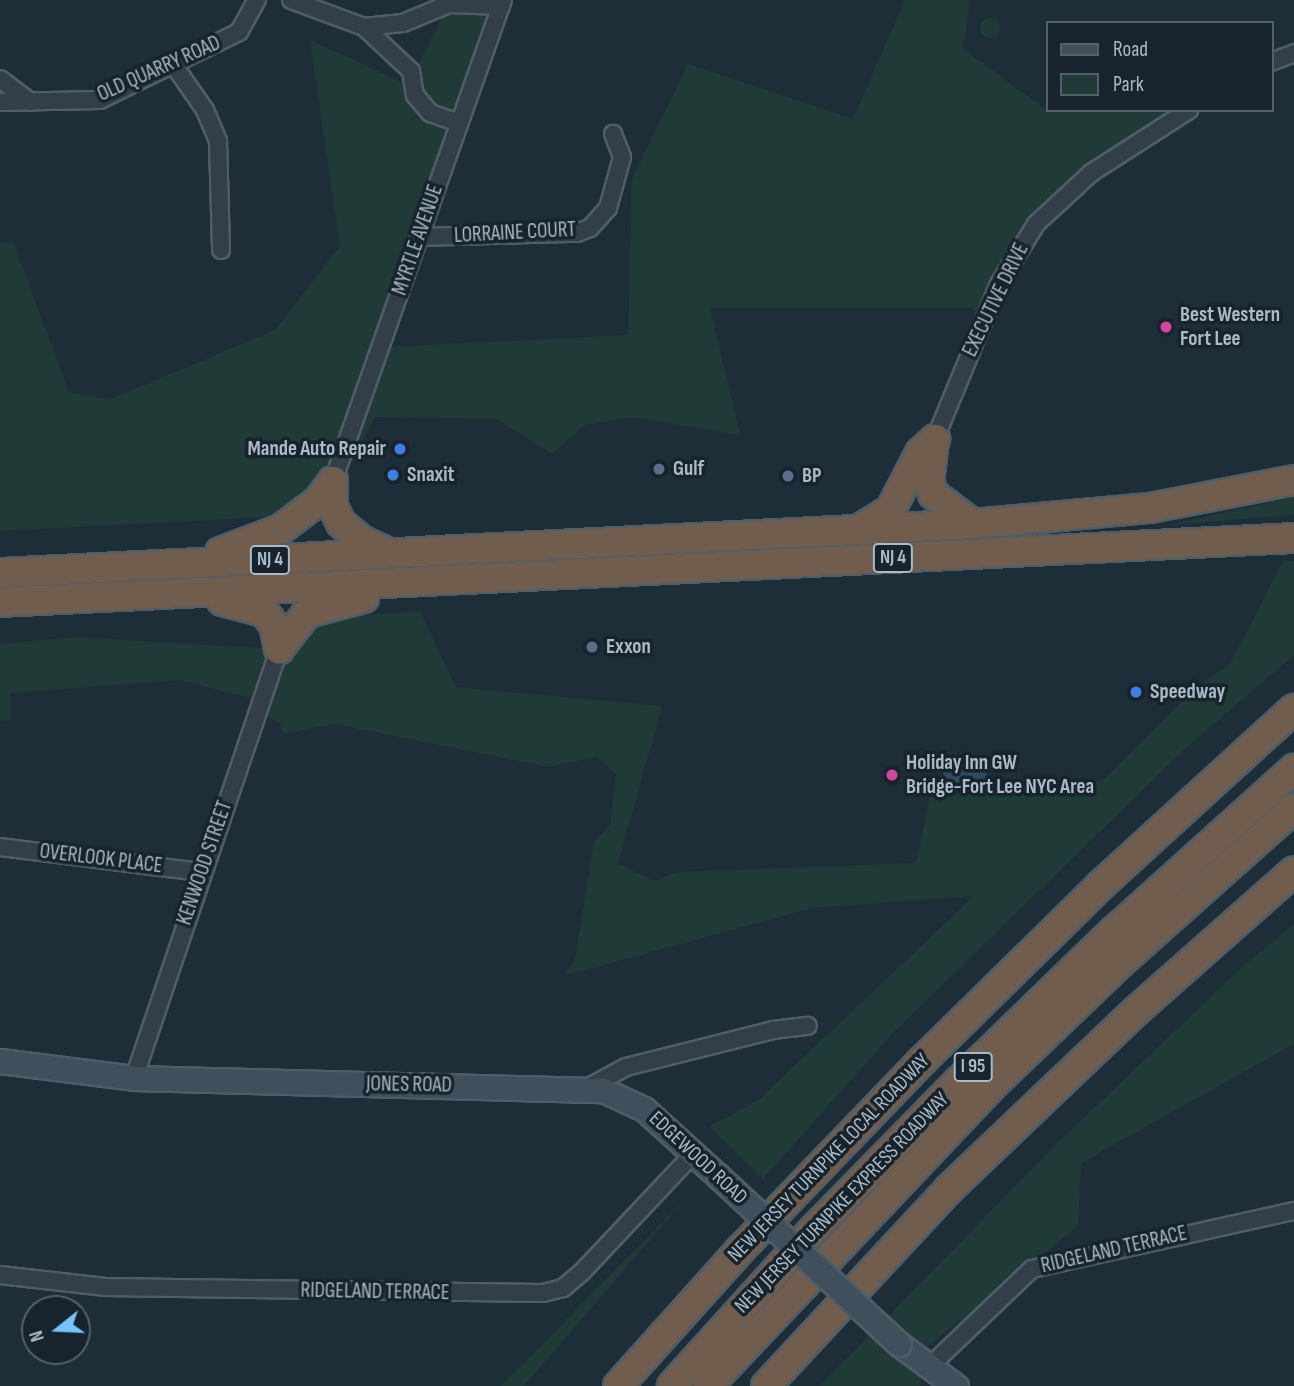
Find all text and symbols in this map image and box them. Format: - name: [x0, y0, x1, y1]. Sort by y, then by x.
- legend: [1046, 21, 1273, 112]
- street label: OLD QUARRY ROAD: [94, 31, 224, 107]
- text: Road: [1113, 37, 1148, 62]
- text: Park: [1113, 72, 1144, 97]
- street label: MYRTLE AVENUE: [387, 181, 449, 299]
- street label: LORRAINE COURT: [454, 217, 576, 249]
- street label: EXECUTIVE DRIVE: [958, 239, 1034, 361]
- place label: Best Western Fort Lee: [1180, 302, 1280, 352]
- marker: Best Western Fort Lee: [1158, 319, 1174, 335]
- place label: Mande Auto Repair: [248, 436, 386, 462]
- marker: Mande Auto Repair: [392, 441, 408, 457]
- place label: Gulf: [673, 456, 704, 482]
- marker: Gulf: [651, 461, 667, 477]
- place label: Snaxit: [407, 462, 454, 488]
- place label: BP: [802, 463, 821, 489]
- marker: Snaxit: [385, 467, 401, 483]
- marker: BP: [780, 468, 796, 484]
- road number: NJ 4: [872, 542, 914, 573]
- road number: NJ 4: [249, 544, 291, 576]
- place label: Exxon: [606, 634, 651, 660]
- marker: Exxon: [584, 639, 600, 655]
- place label: Speedway: [1150, 679, 1225, 705]
- marker: Speedway: [1128, 684, 1144, 700]
- place label: Holiday Inn GW Bridge-Fort Lee NYC Area: [906, 750, 1094, 800]
- marker: Holiday Inn GW Bridge-Fort Lee NYC Area: [884, 767, 900, 783]
- street label: KENWOOD STREET: [172, 798, 238, 928]
- street label: OVERLOOK PLACE: [38, 839, 164, 879]
- street label: NEW JERSEY TURNPIKE LOCAL ROADWAY: [723, 1049, 935, 1267]
- road number: I 95: [952, 1051, 994, 1082]
- street label: JONES ROAD: [366, 1072, 452, 1098]
- street label: NEW JERSEY TURNPIKE EXPRESS ROADWAY: [730, 1087, 954, 1319]
- street label: EDGEWOOD ROAD: [644, 1106, 752, 1210]
- street label: RIDGELAND TERRACE: [1039, 1221, 1189, 1279]
- street label: RIDGELAND TERRACE: [300, 1278, 450, 1306]
- north arrow: [21, 1295, 91, 1365]
- text: N: [25, 1328, 50, 1344]

